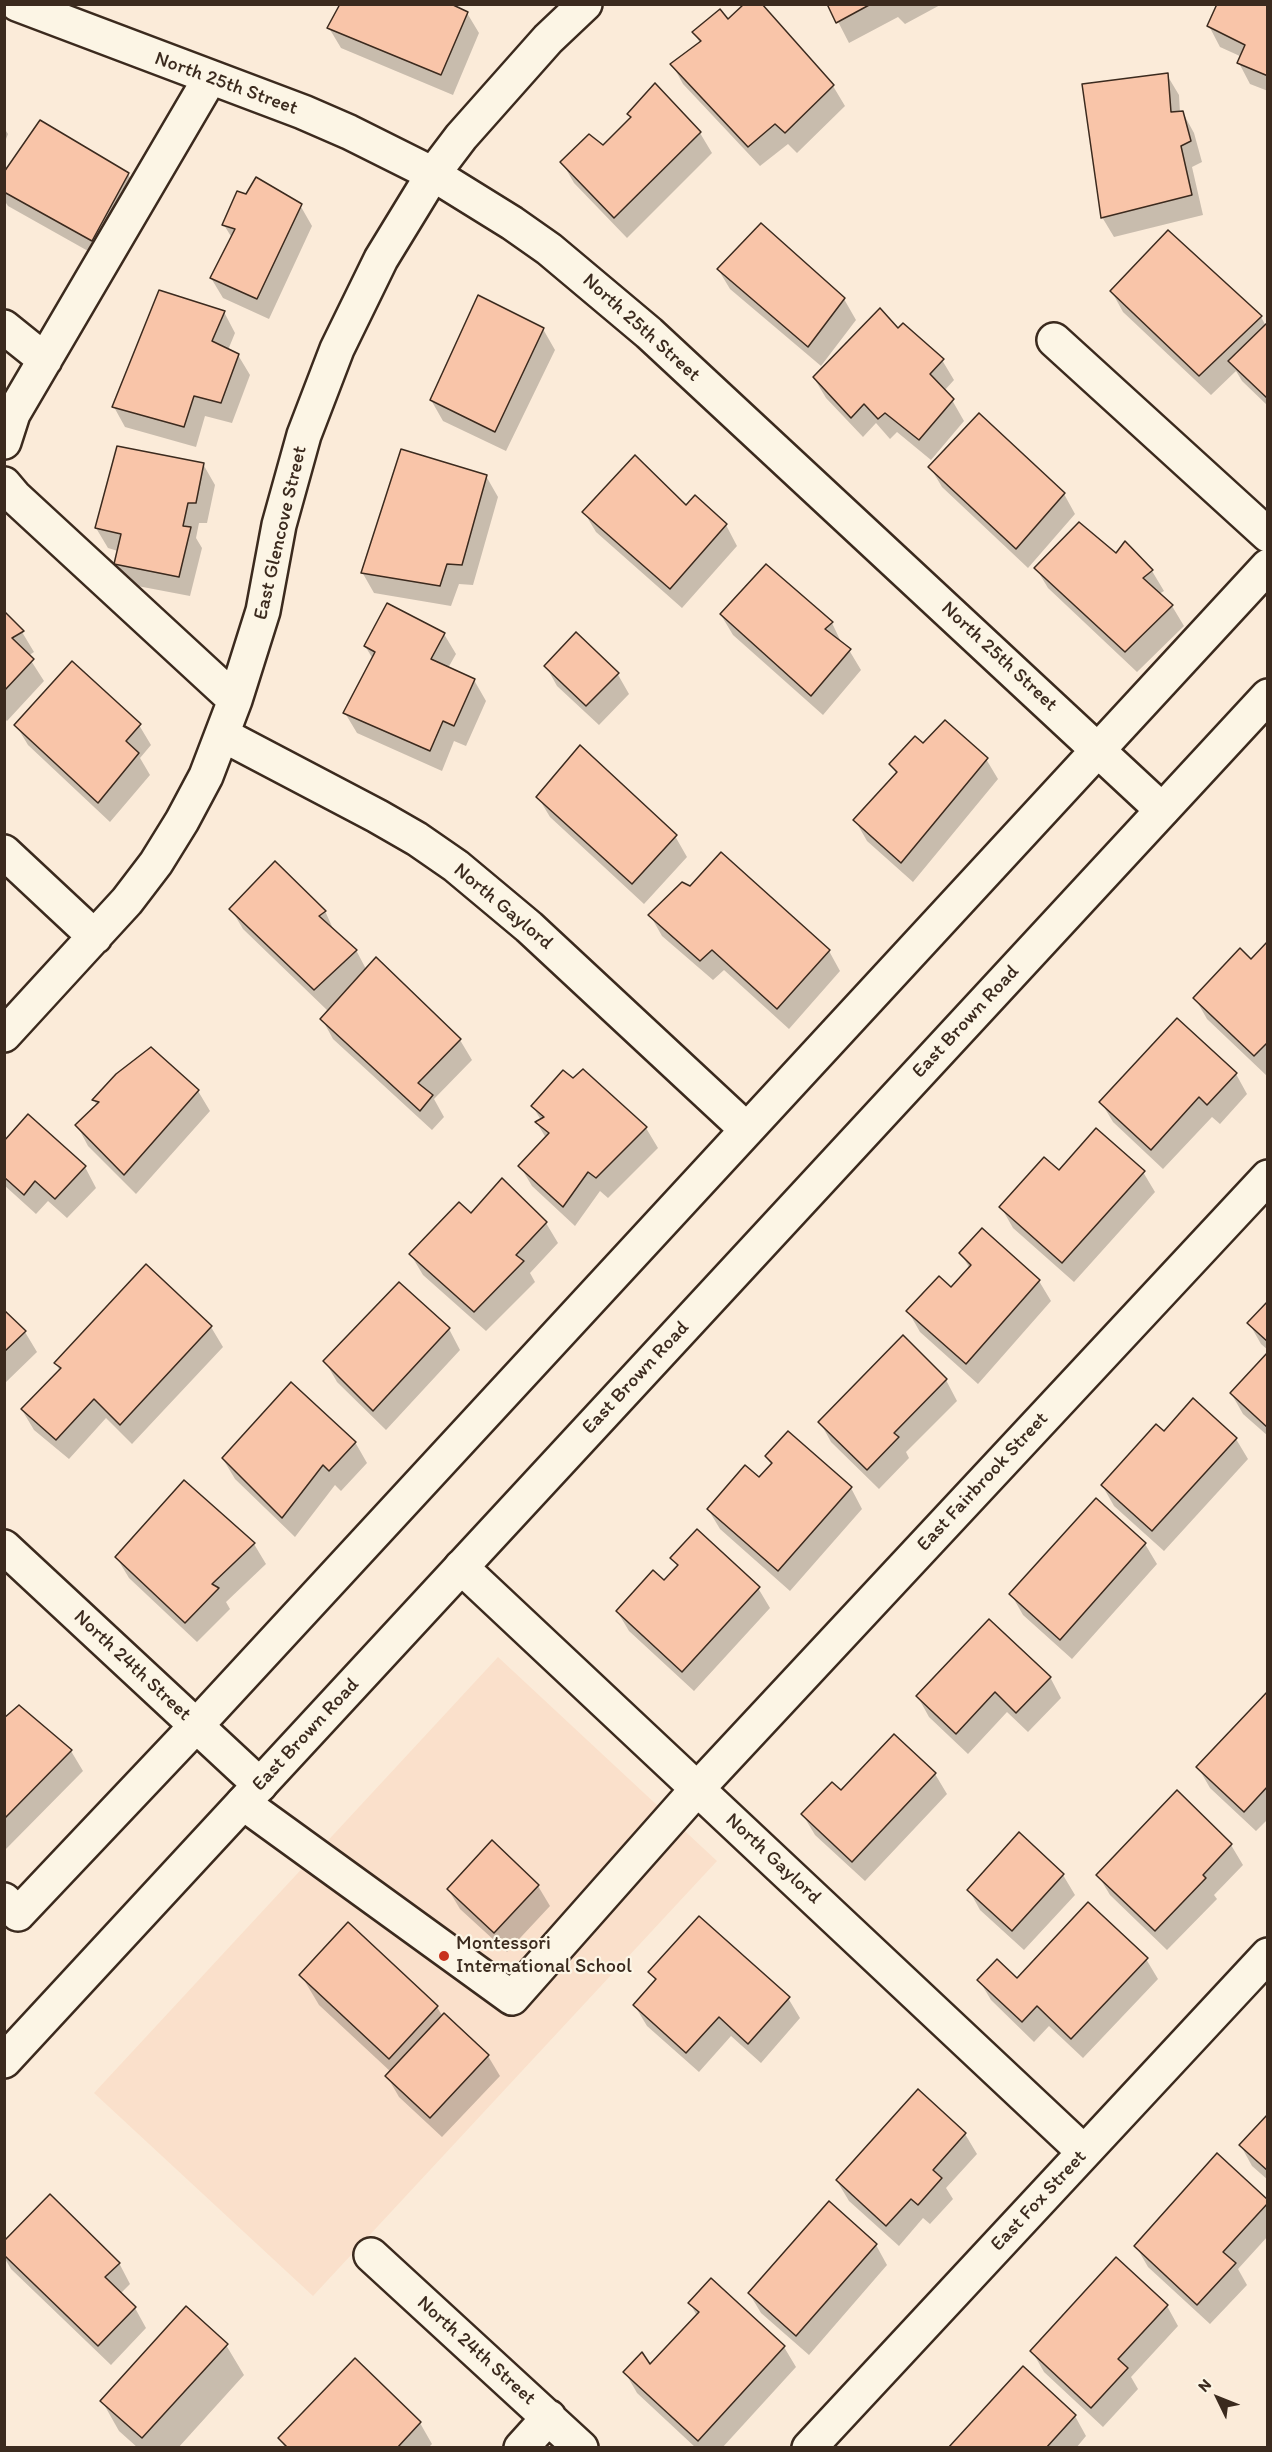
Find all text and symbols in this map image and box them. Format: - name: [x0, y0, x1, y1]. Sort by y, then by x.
- street label: North 25th Street: [151, 47, 301, 121]
- street label: North 25th Street: [577, 269, 705, 387]
- street label: East Glencove Street: [249, 444, 313, 622]
- street label: North 25th Street: [936, 597, 1062, 717]
- street label: North Gaylord: [448, 858, 558, 956]
- street label: East Brown Road: [907, 960, 1025, 1084]
- street label: East Brown Road: [577, 1316, 695, 1440]
- street label: East Fairbrook Street: [912, 1407, 1054, 1557]
- street label: North 24th Street: [68, 1605, 196, 1727]
- street label: East Brown Road: [247, 1673, 365, 1797]
- street label: North Gaylord: [720, 1808, 826, 1910]
- place label: Montessori International School: [456, 1932, 632, 1979]
- marker: Montessori International School: [437, 1949, 451, 1963]
- street label: East Fox Street: [986, 2145, 1092, 2257]
- street label: North 24th Street: [412, 2291, 540, 2411]
- north arrow: [1188, 2368, 1248, 2428]
- text: N: [1194, 2375, 1215, 2396]

